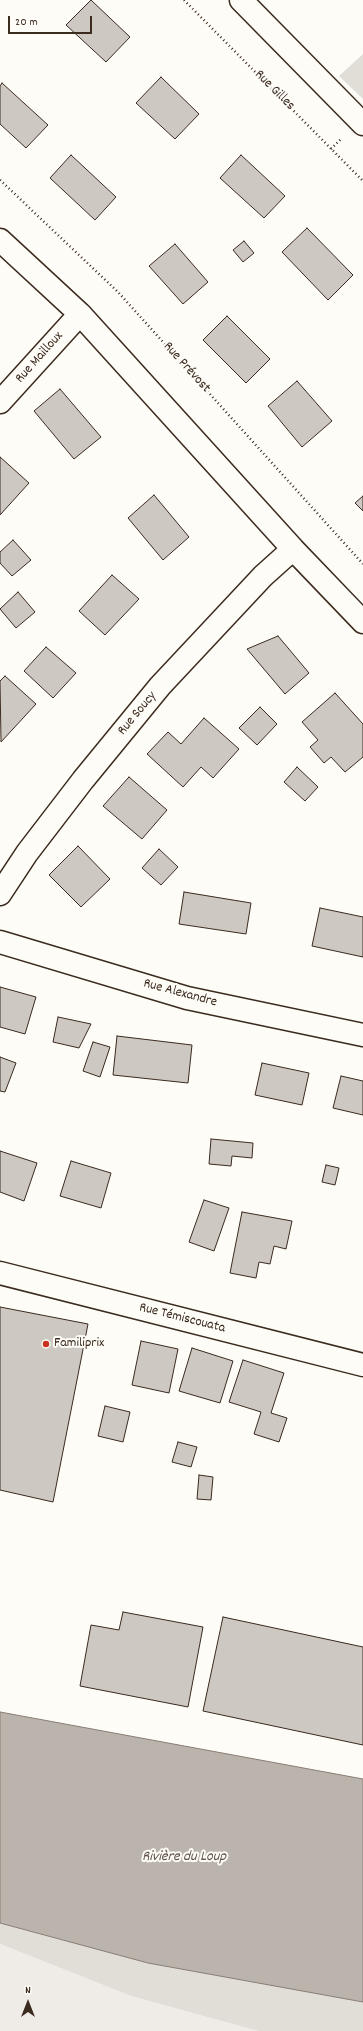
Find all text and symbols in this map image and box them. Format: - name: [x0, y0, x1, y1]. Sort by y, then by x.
- scale bar: [10, 8, 94, 34]
- text: 20 m: [15, 14, 38, 31]
- street label: Rue Gilles: [250, 67, 298, 115]
- street label: Rue Mailloux: [12, 329, 68, 387]
- street label: Rue Prévost: [159, 339, 213, 397]
- street label: Rue Soucy: [115, 689, 161, 739]
- street label: Rue Alexandre: [141, 976, 219, 1012]
- street label: Rue Témiscouata: [137, 1300, 227, 1338]
- place label: Familiprix: [54, 1336, 104, 1352]
- marker: Familiprix: [41, 1339, 51, 1349]
- water label: Rivière du Loup: [142, 1849, 226, 1867]
- north arrow: [8, 1983, 48, 2023]
- text: N: [25, 1983, 31, 1999]

